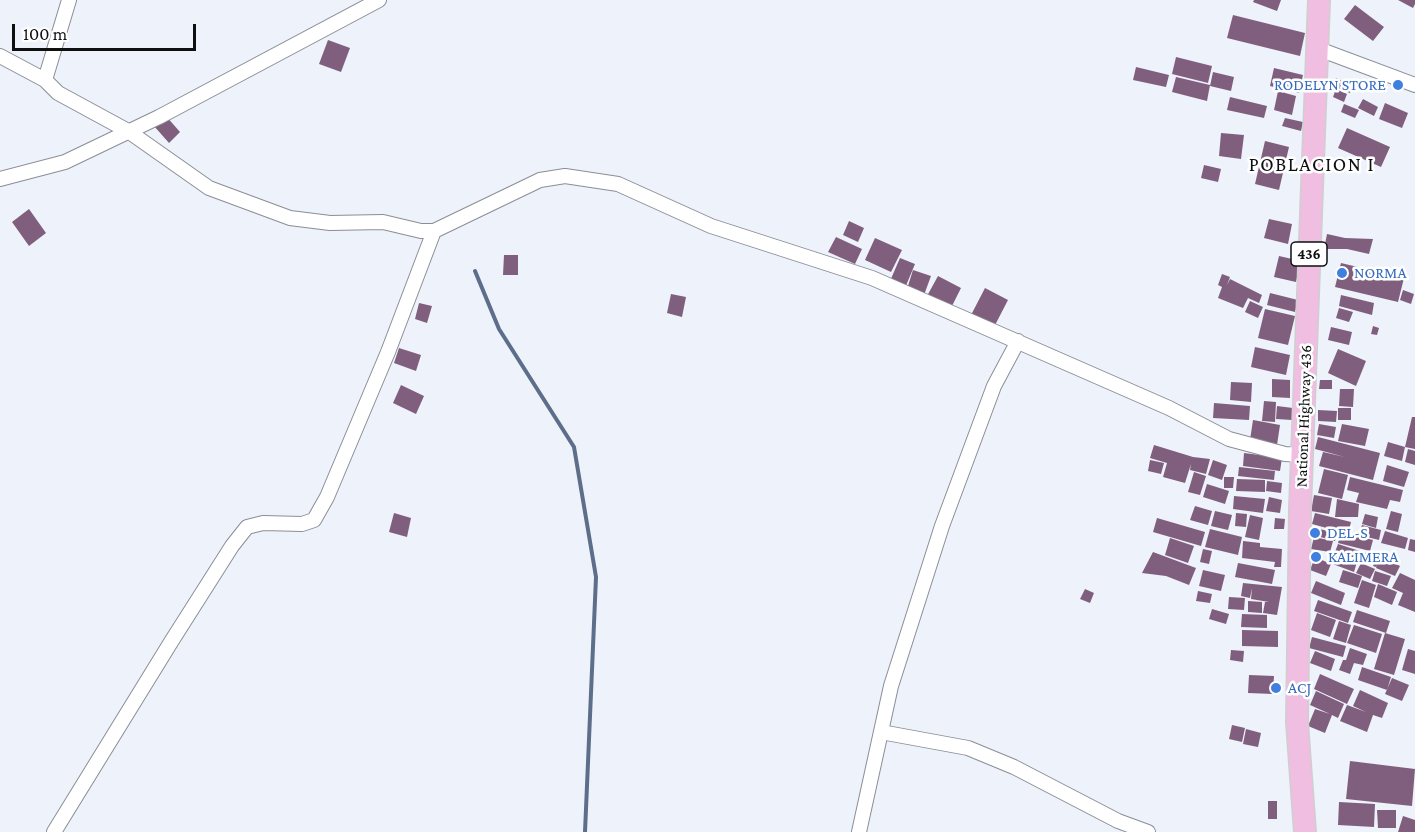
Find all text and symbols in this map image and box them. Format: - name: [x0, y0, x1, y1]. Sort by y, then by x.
- scale bar: [15, 12, 200, 50]
- text: 100 m: [23, 24, 67, 44]
- place label: RODELYN STORE: [1274, 75, 1386, 95]
- marker: RODELYN STORE: [1391, 78, 1405, 92]
- district label: POBLACION I: [1249, 153, 1375, 177]
- road number: 436: [1291, 242, 1327, 266]
- place label: NORMA: [1354, 263, 1406, 283]
- marker: NORMA: [1335, 266, 1349, 280]
- street label: National Highway 436: [1292, 344, 1316, 488]
- place label: DEL-S: [1327, 523, 1368, 543]
- marker: DEL-S: [1308, 526, 1322, 540]
- place label: KALIMERA: [1328, 547, 1398, 567]
- marker: KALIMERA: [1309, 550, 1323, 564]
- place label: ACJ: [1288, 678, 1311, 698]
- marker: ACJ: [1269, 681, 1283, 695]

